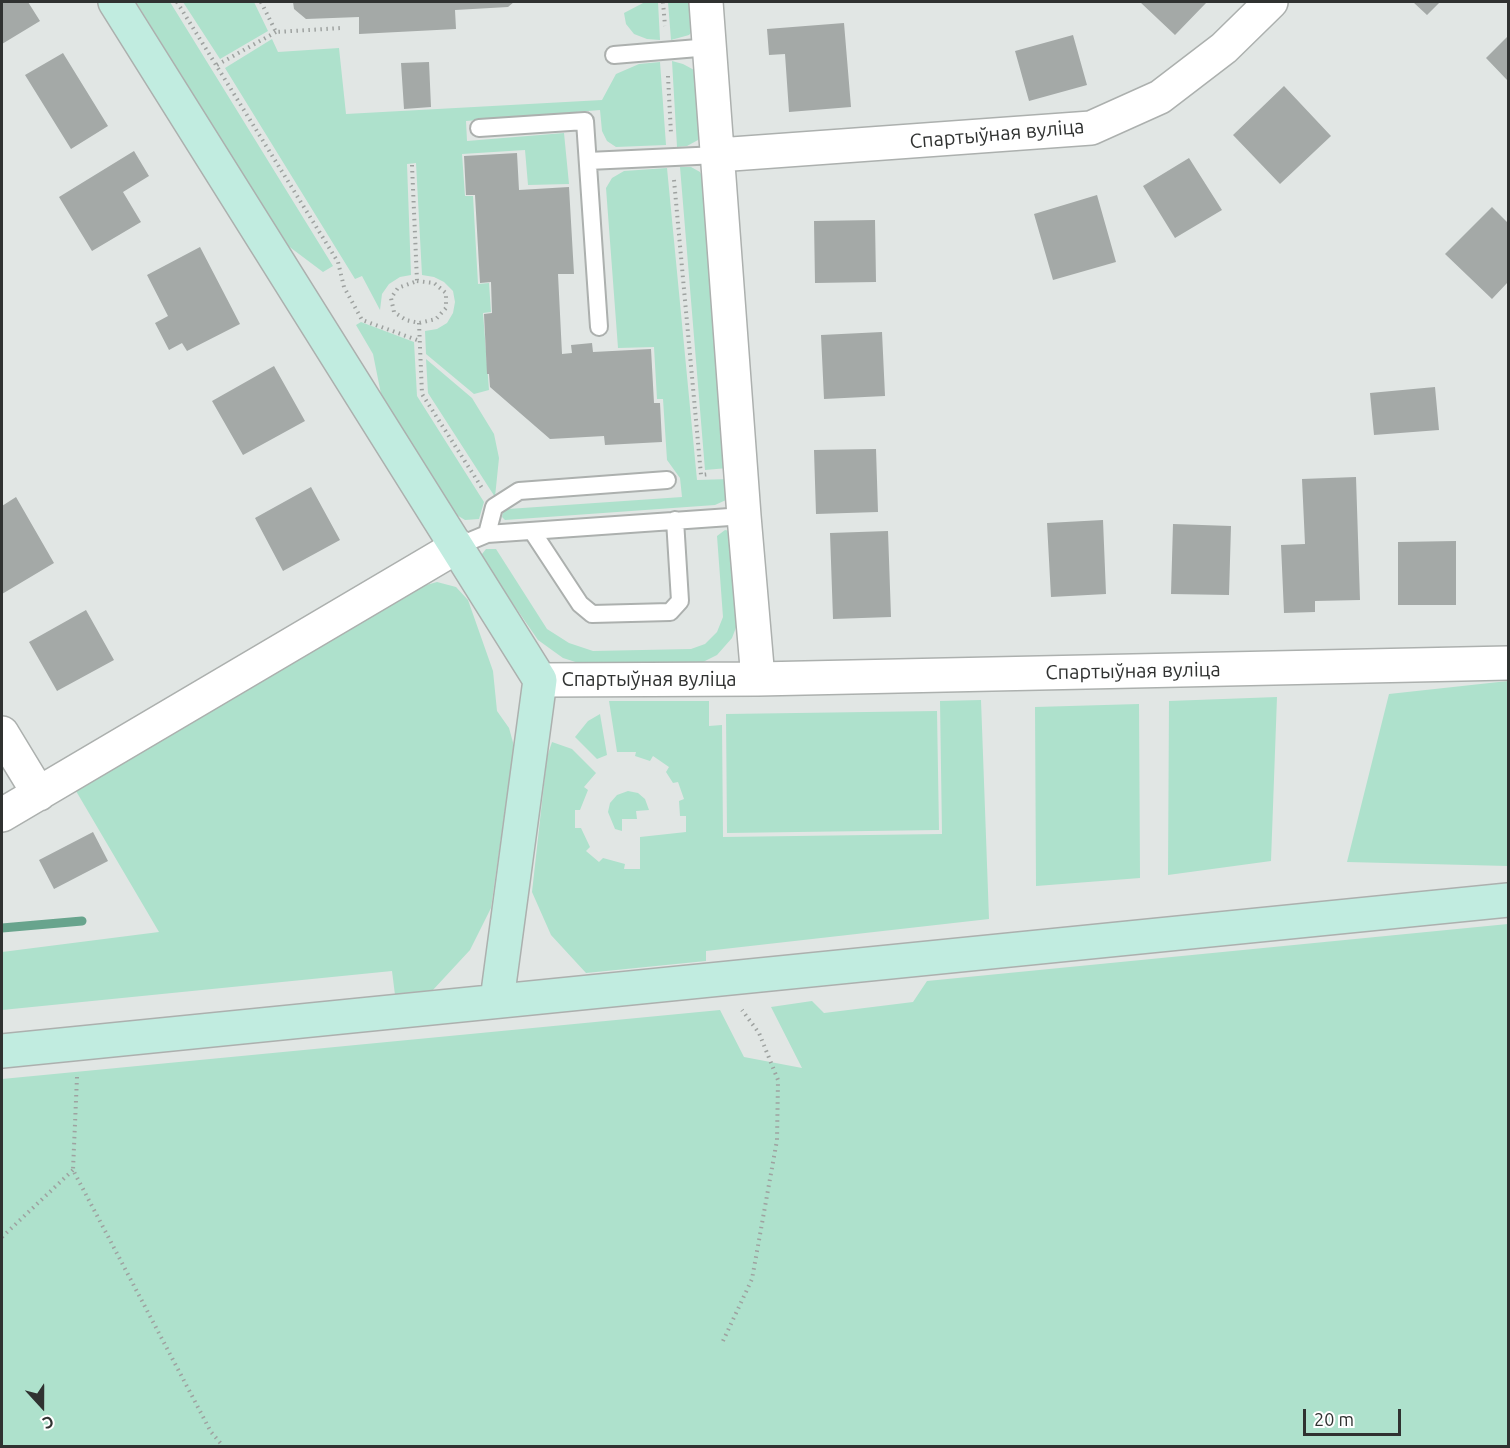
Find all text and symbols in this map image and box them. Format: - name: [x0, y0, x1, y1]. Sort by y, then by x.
- street label: Спартыўная вуліца: [909, 114, 1085, 154]
- street label: Спартыўная вуліца: [1045, 657, 1221, 685]
- street label: Спартыўная вуліца: [561, 667, 737, 691]
- north arrow: [12, 1376, 72, 1436]
- scale bar: [1306, 1397, 1404, 1435]
- text: 20 m: [1314, 1409, 1354, 1429]
- text: С: [40, 1413, 56, 1433]

